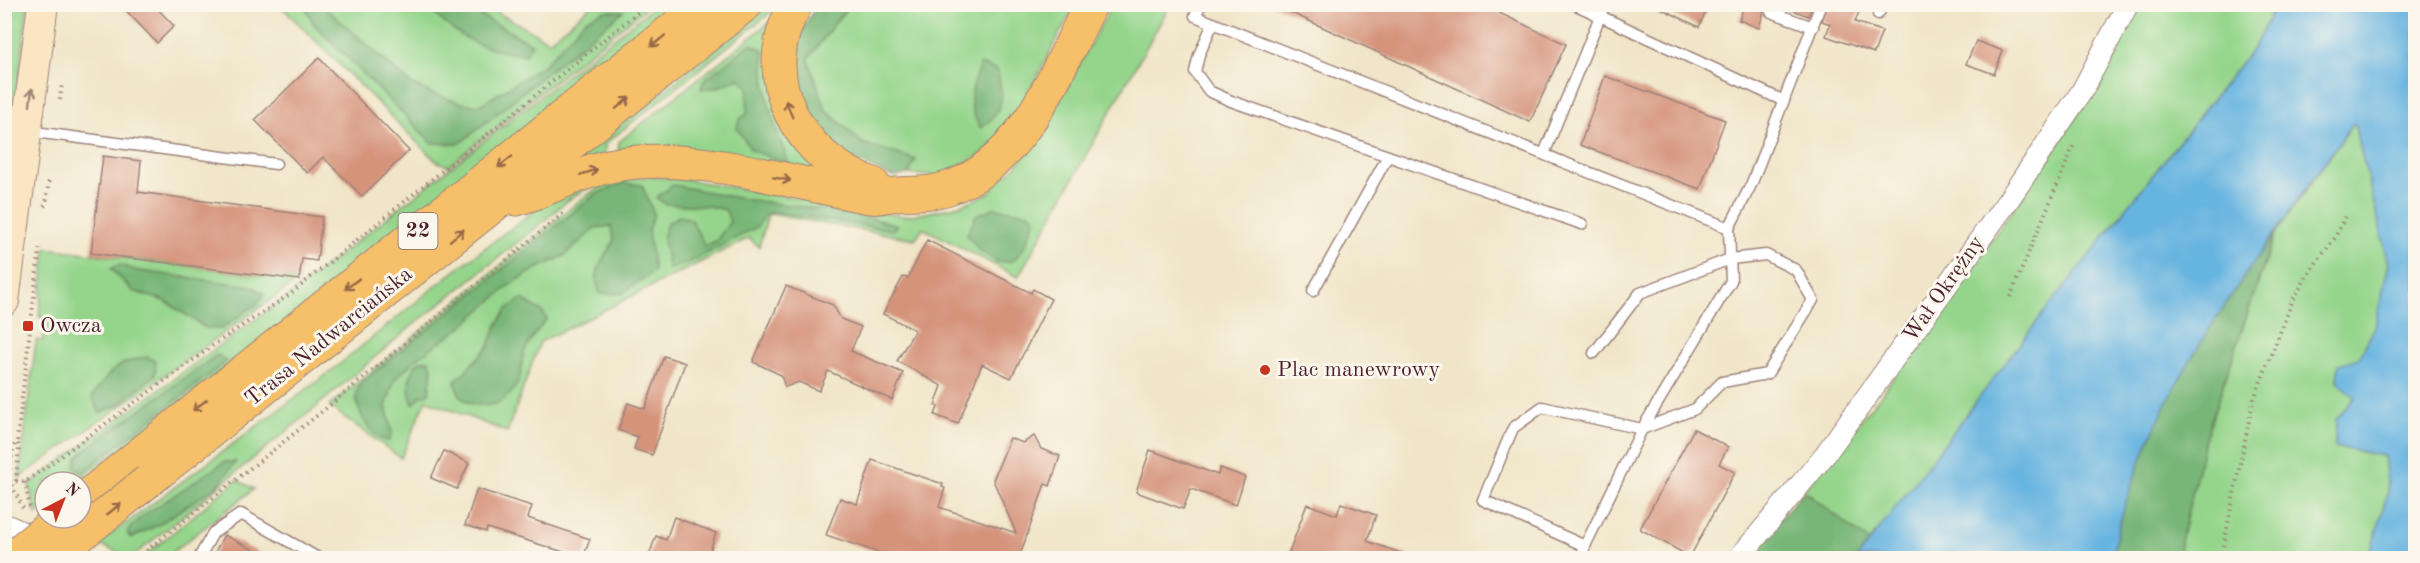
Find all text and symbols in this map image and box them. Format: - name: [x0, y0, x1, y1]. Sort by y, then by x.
- one-way arrow: [651, 34, 666, 48]
- one-way arrow: [26, 88, 37, 107]
- one-way arrow: [614, 96, 630, 109]
- one-way arrow: [783, 100, 794, 119]
- one-way arrow: [497, 156, 513, 169]
- one-way arrow: [579, 166, 598, 177]
- one-way arrow: [771, 173, 791, 184]
- road number: 22: [398, 213, 438, 249]
- one-way arrow: [448, 229, 464, 242]
- street label: Wał Okrężny: [1899, 232, 1989, 346]
- street label: Trasa Nadwarciańska: [241, 263, 417, 411]
- one-way arrow: [345, 277, 361, 290]
- place label: Owcza: [40, 315, 102, 337]
- marker: Owcza: [21, 319, 35, 333]
- place label: Plac manewrowy: [1277, 359, 1441, 381]
- marker: Plac manewrowy: [1258, 363, 1272, 377]
- one-way arrow: [192, 398, 208, 411]
- north arrow: [33, 470, 93, 530]
- text: N: [62, 480, 82, 501]
- one-way arrow: [106, 502, 122, 515]

